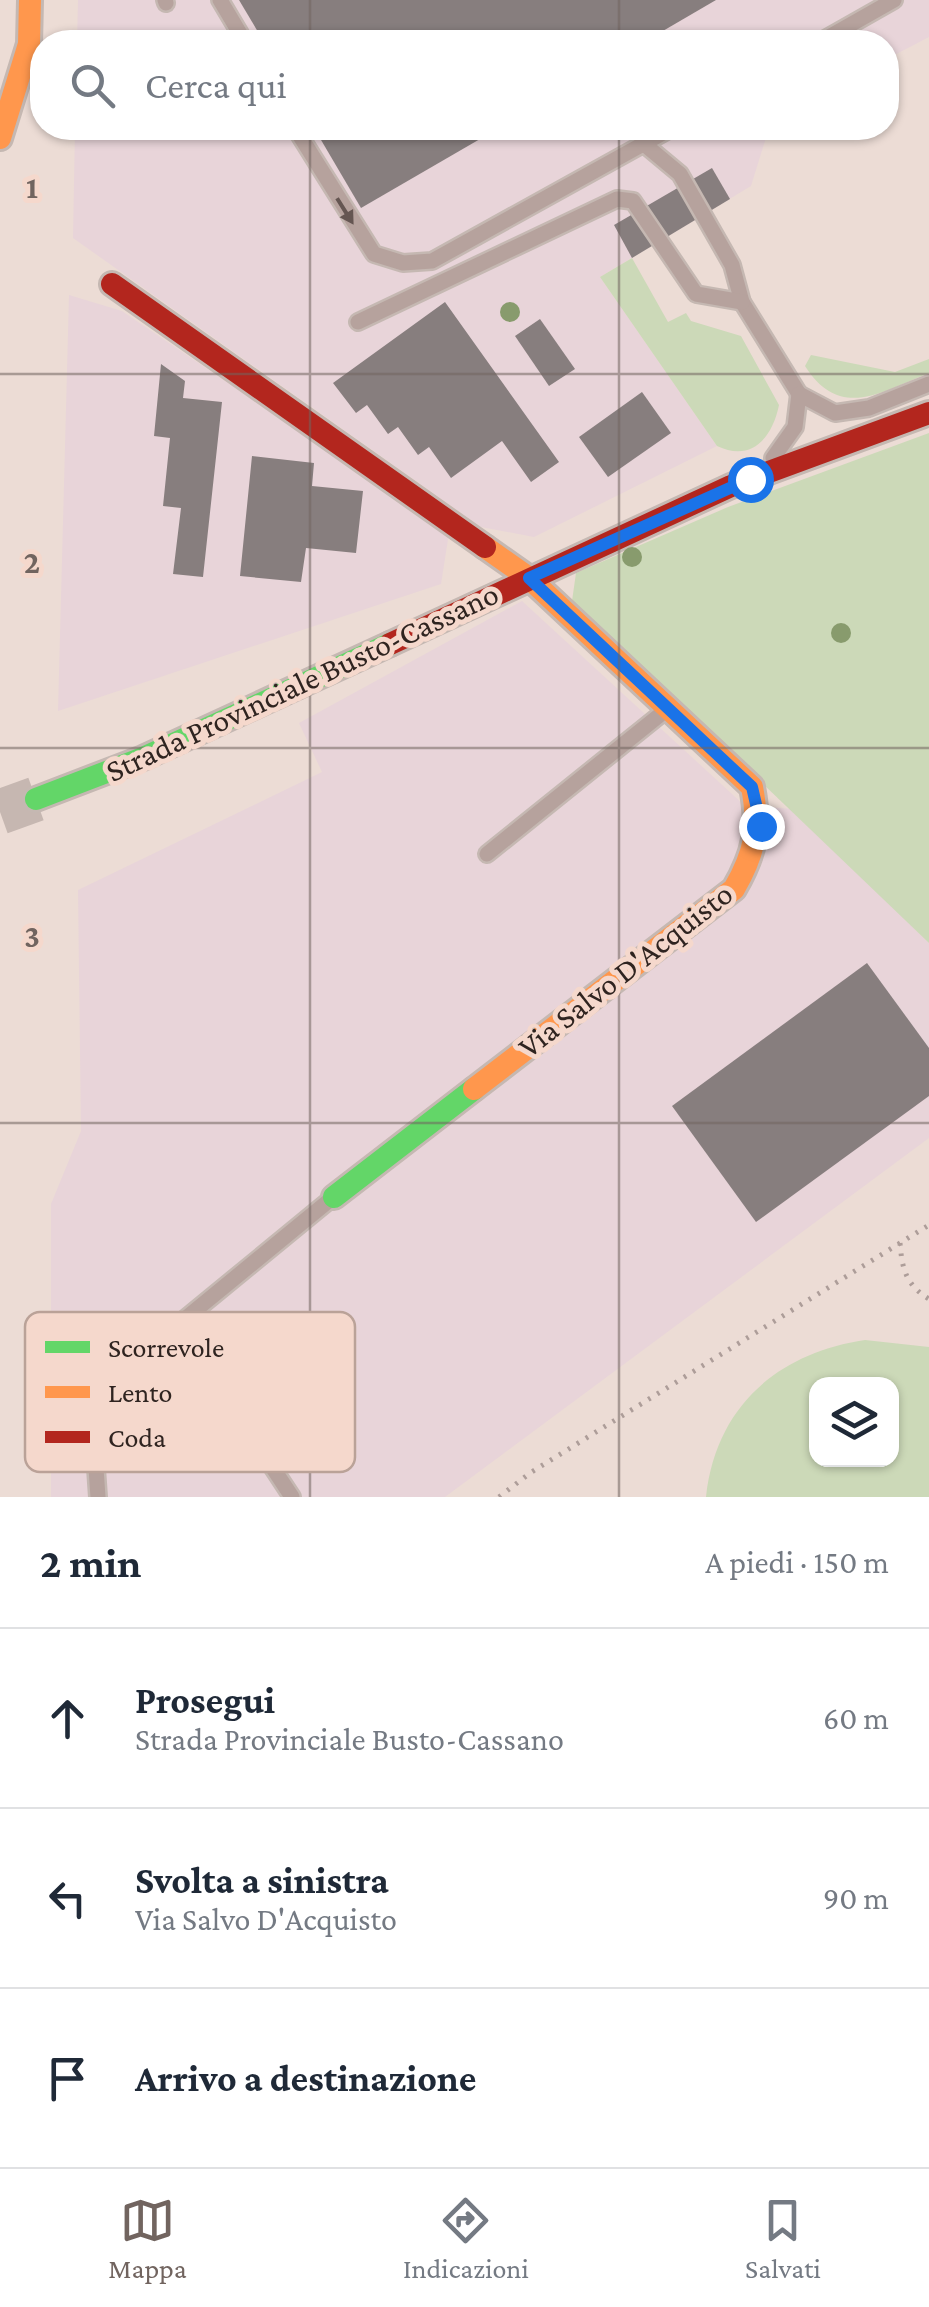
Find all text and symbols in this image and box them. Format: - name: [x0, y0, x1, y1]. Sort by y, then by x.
- search box: [30, 30, 899, 140]
- icon: search: [65, 58, 120, 113]
- text: Cerca qui: [145, 64, 287, 106]
- text: 1: [26, 169, 38, 205]
- one-way arrow: [335, 198, 353, 225]
- route start: [728, 457, 774, 503]
- text: 2: [24, 544, 40, 580]
- street label: Strada Provinciale Busto-Cassano: [100, 575, 504, 789]
- route end: [739, 804, 785, 850]
- street label: Via Salvo D'Acquisto: [511, 875, 739, 1065]
- text: 3: [24, 918, 40, 954]
- legend: [25, 1312, 355, 1472]
- text: Scorrevole: [108, 1332, 224, 1363]
- text: Lento: [108, 1377, 172, 1408]
- map controls: [809, 1377, 899, 1467]
- button: layers: [809, 1377, 899, 1467]
- text: Coda: [108, 1422, 166, 1453]
- text: 2 min: [40, 1539, 141, 1586]
- text: A piedi · 150 m: [705, 1544, 889, 1580]
- text: Prosegui: [135, 1679, 275, 1721]
- icon: ahead: [40, 1691, 95, 1746]
- text: 60 m: [823, 1700, 889, 1736]
- text: Strada Provinciale Busto-Cassano: [135, 1721, 564, 1757]
- text: Svolta a sinistra: [135, 1859, 389, 1901]
- icon: left: [40, 1871, 95, 1926]
- text: 90 m: [823, 1880, 889, 1916]
- text: Via Salvo D'Acquisto: [135, 1901, 397, 1937]
- icon: arrive: [40, 2051, 95, 2106]
- text: Arrivo a destinazione: [135, 2057, 477, 2099]
- tab: Mappa: [108, 2193, 187, 2284]
- tab: Indicazioni: [403, 2193, 529, 2284]
- tab: Salvati: [745, 2193, 821, 2284]

